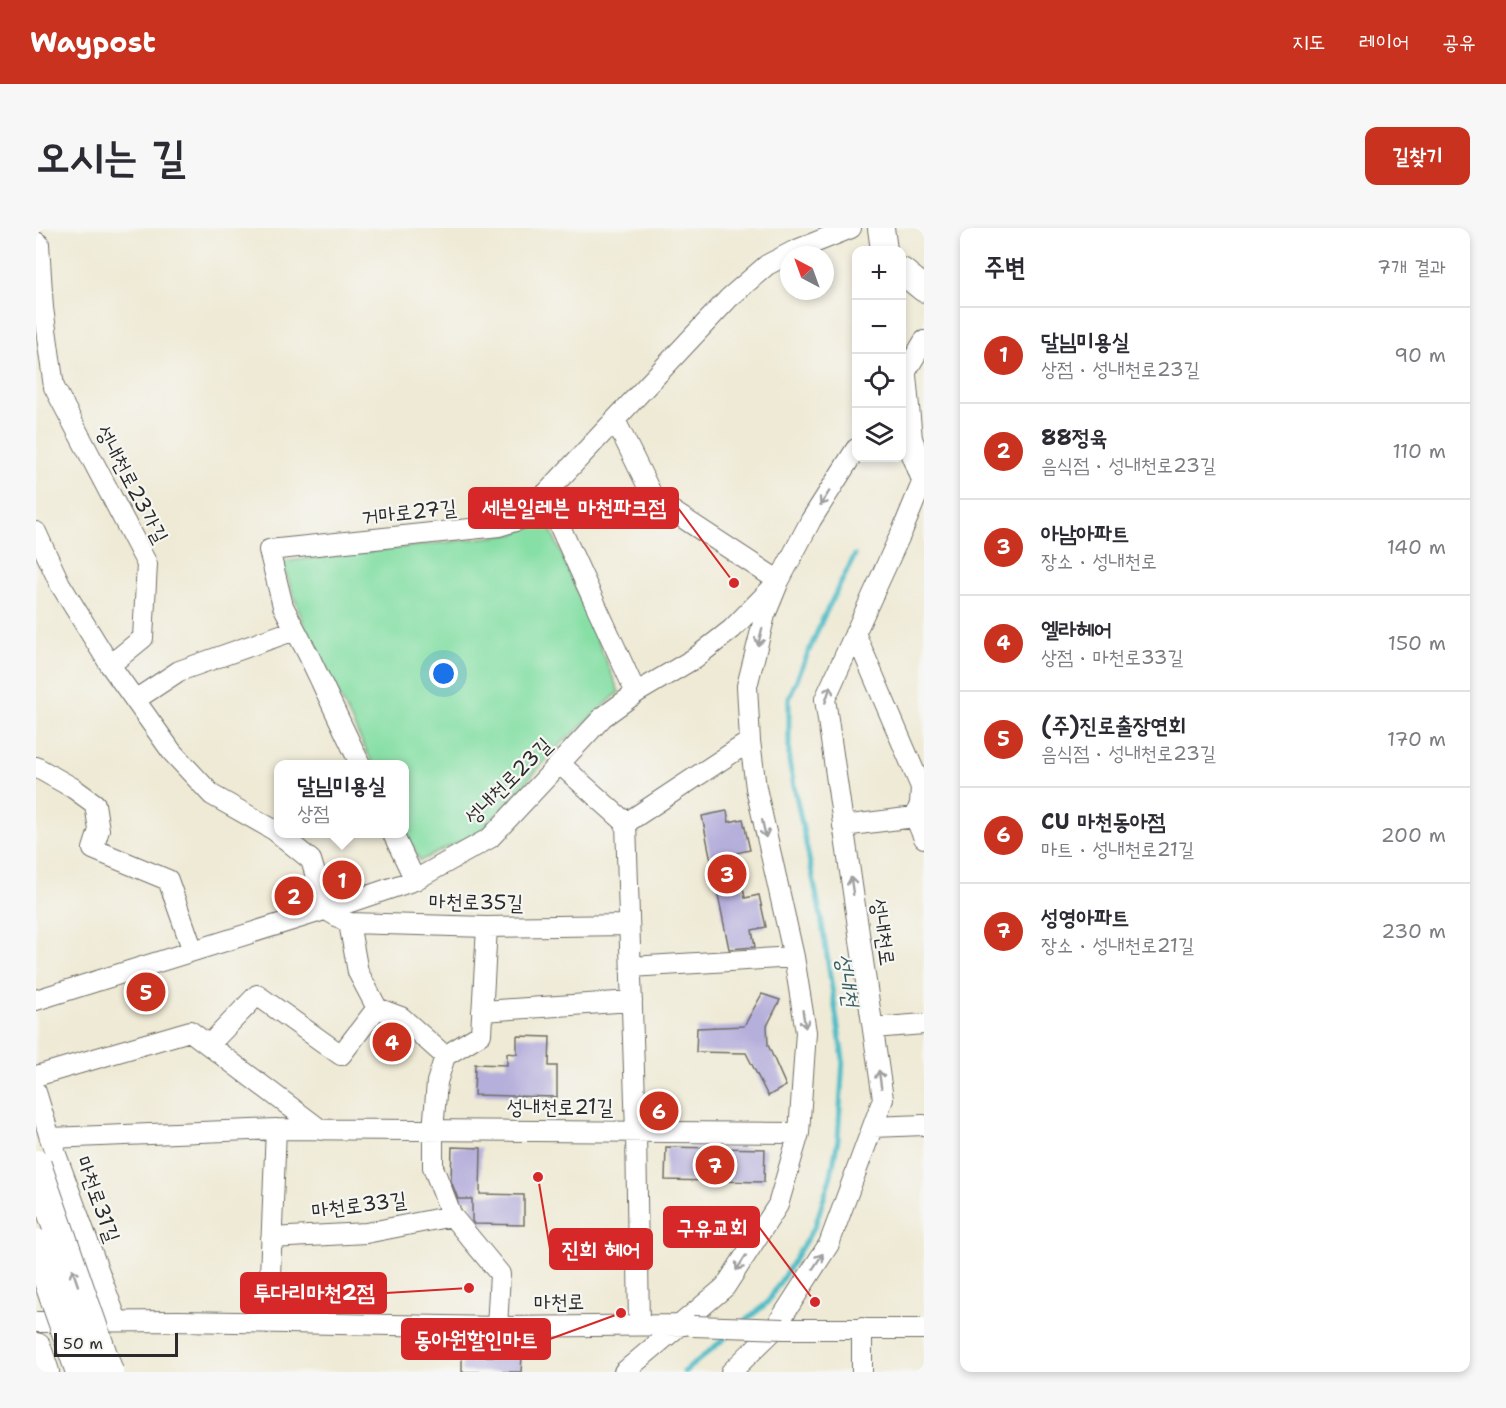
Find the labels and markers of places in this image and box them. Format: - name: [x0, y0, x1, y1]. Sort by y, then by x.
- callout: 세븐일레븐 마천파크점: [469, 488, 678, 528]
- pin: 3: [708, 852, 746, 896]
- pin: 1: [322, 858, 362, 902]
- pin: 2: [274, 874, 314, 918]
- pin: 5: [126, 970, 166, 1014]
- pin: 4: [372, 1020, 412, 1064]
- pin: 6: [640, 1088, 678, 1134]
- pin: 7: [696, 1142, 734, 1188]
- callout: 구유교회: [664, 1207, 759, 1247]
- callout: 진희 헤어: [550, 1229, 652, 1269]
- callout: 투다리마천2점: [241, 1273, 386, 1313]
- callout: 동아원할인마트: [402, 1319, 550, 1359]

